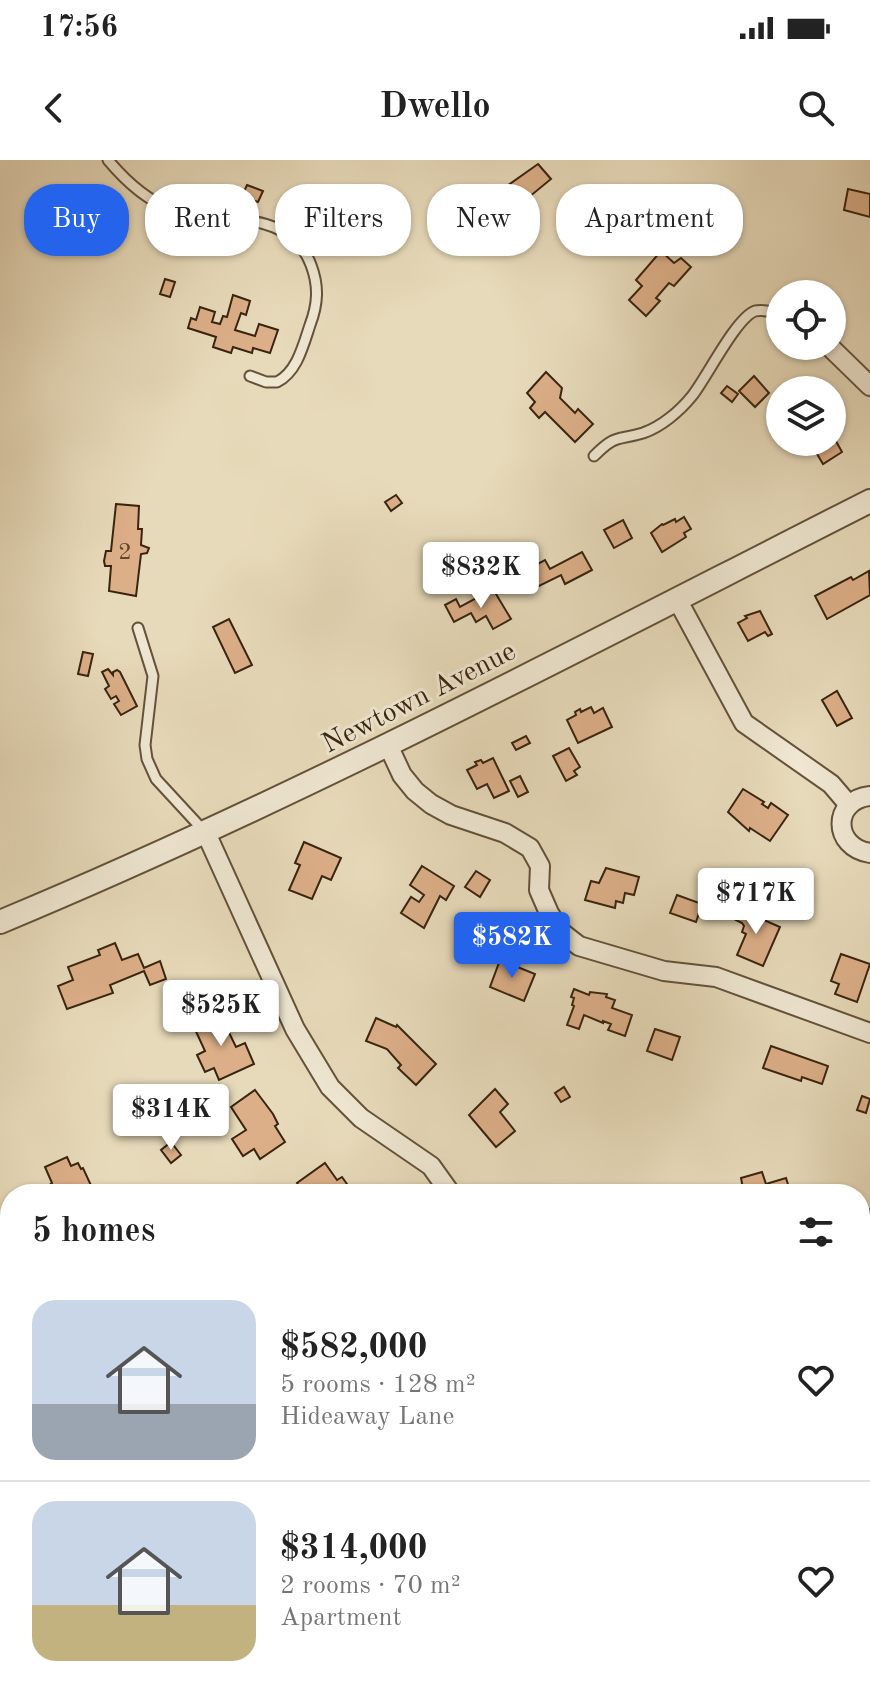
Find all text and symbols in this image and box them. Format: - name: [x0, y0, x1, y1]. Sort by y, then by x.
- text: 17:56: [40, 13, 118, 43]
- icon: back: [32, 86, 76, 130]
- icon: search: [794, 86, 838, 130]
- text: Dwello: [379, 90, 491, 126]
- chip: Buy: [24, 184, 129, 256]
- chip: Rent: [145, 184, 259, 256]
- chip: Filters: [275, 184, 411, 256]
- chip: New: [427, 184, 540, 256]
- chip: Apartment: [556, 184, 743, 256]
- map controls: [766, 280, 846, 456]
- button: locate: [766, 280, 846, 360]
- button: layers: [766, 376, 846, 456]
- house number: 2: [118, 541, 132, 565]
- pin: $832K: [425, 542, 537, 610]
- text: $832K: [441, 555, 521, 581]
- street label: Newtown Avenue: [318, 638, 521, 760]
- pin: $717K: [700, 868, 812, 936]
- text: $717K: [716, 881, 796, 907]
- pin: $582K: [456, 912, 568, 980]
- text: $582K: [472, 925, 552, 951]
- pin: $525K: [165, 980, 277, 1048]
- text: $525K: [181, 993, 261, 1019]
- pin: $314K: [115, 1084, 227, 1152]
- text: $314K: [131, 1097, 211, 1123]
- icon: filters: [794, 1210, 838, 1254]
- text: 5 homes: [32, 1215, 155, 1249]
- text: $582,000: [280, 1331, 428, 1365]
- icon: home: [96, 1332, 192, 1428]
- icon: heart: [794, 1358, 838, 1402]
- text: 5 rooms · 128 m²: [280, 1372, 476, 1398]
- text: Hideaway Lane: [280, 1404, 454, 1430]
- text: $314,000: [280, 1532, 428, 1566]
- icon: home: [96, 1533, 192, 1629]
- icon: heart: [794, 1559, 838, 1603]
- text: 2 rooms · 70 m²: [280, 1573, 461, 1599]
- text: Apartment: [280, 1605, 402, 1631]

